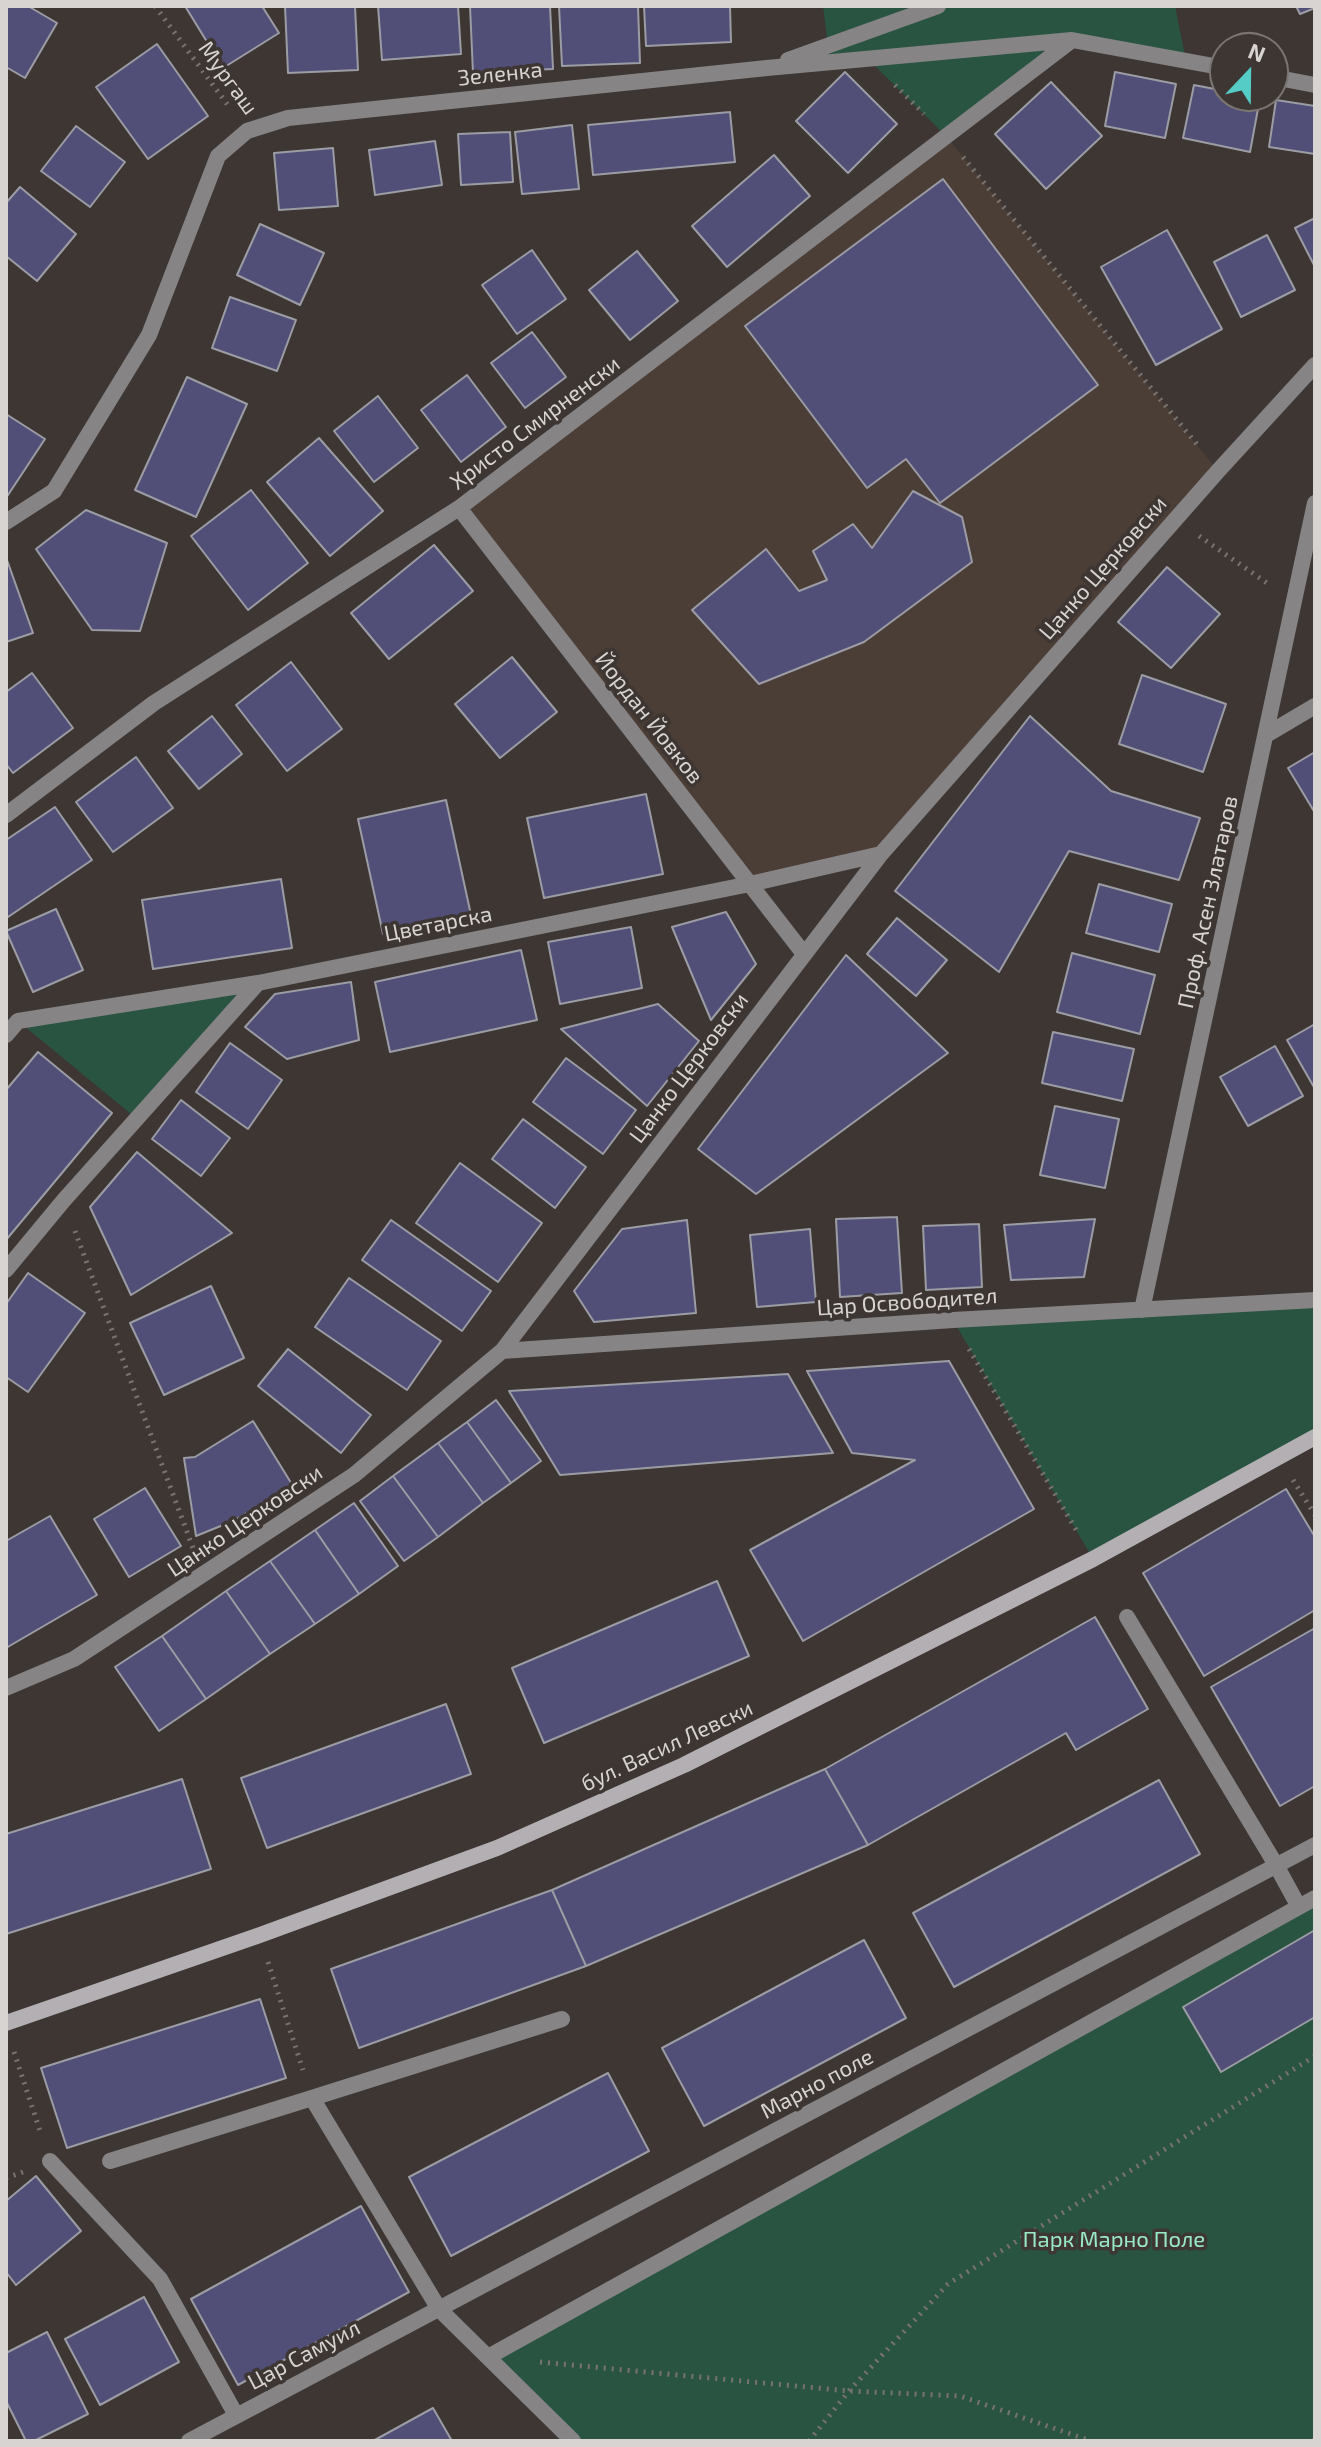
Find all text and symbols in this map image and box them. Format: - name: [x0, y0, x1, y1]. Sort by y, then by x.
- north arrow: [1209, 32, 1289, 112]
- street label: Мургаш: [193, 36, 263, 120]
- text: N: [1245, 37, 1269, 67]
- street label: Зеленка: [456, 56, 544, 92]
- street label: Христо Смирненски: [445, 351, 625, 495]
- street label: Цанко Церковски: [1034, 491, 1172, 645]
- street label: Йордан Йовков: [589, 647, 709, 789]
- street label: Проф. Асен Златаров: [1173, 793, 1243, 1011]
- street label: Цветарска: [382, 901, 494, 947]
- street label: Цанко Церковски: [624, 988, 754, 1148]
- street label: Цар Освободител: [816, 1283, 998, 1321]
- street label: Цанко Церковски: [163, 1459, 327, 1583]
- street label: бул. Васил Левски: [577, 1695, 757, 1797]
- street label: Марно поле: [756, 2043, 878, 2125]
- park label: Парк Марно Поле: [1023, 2227, 1205, 2253]
- street label: Цар Самуил: [243, 2314, 365, 2396]

